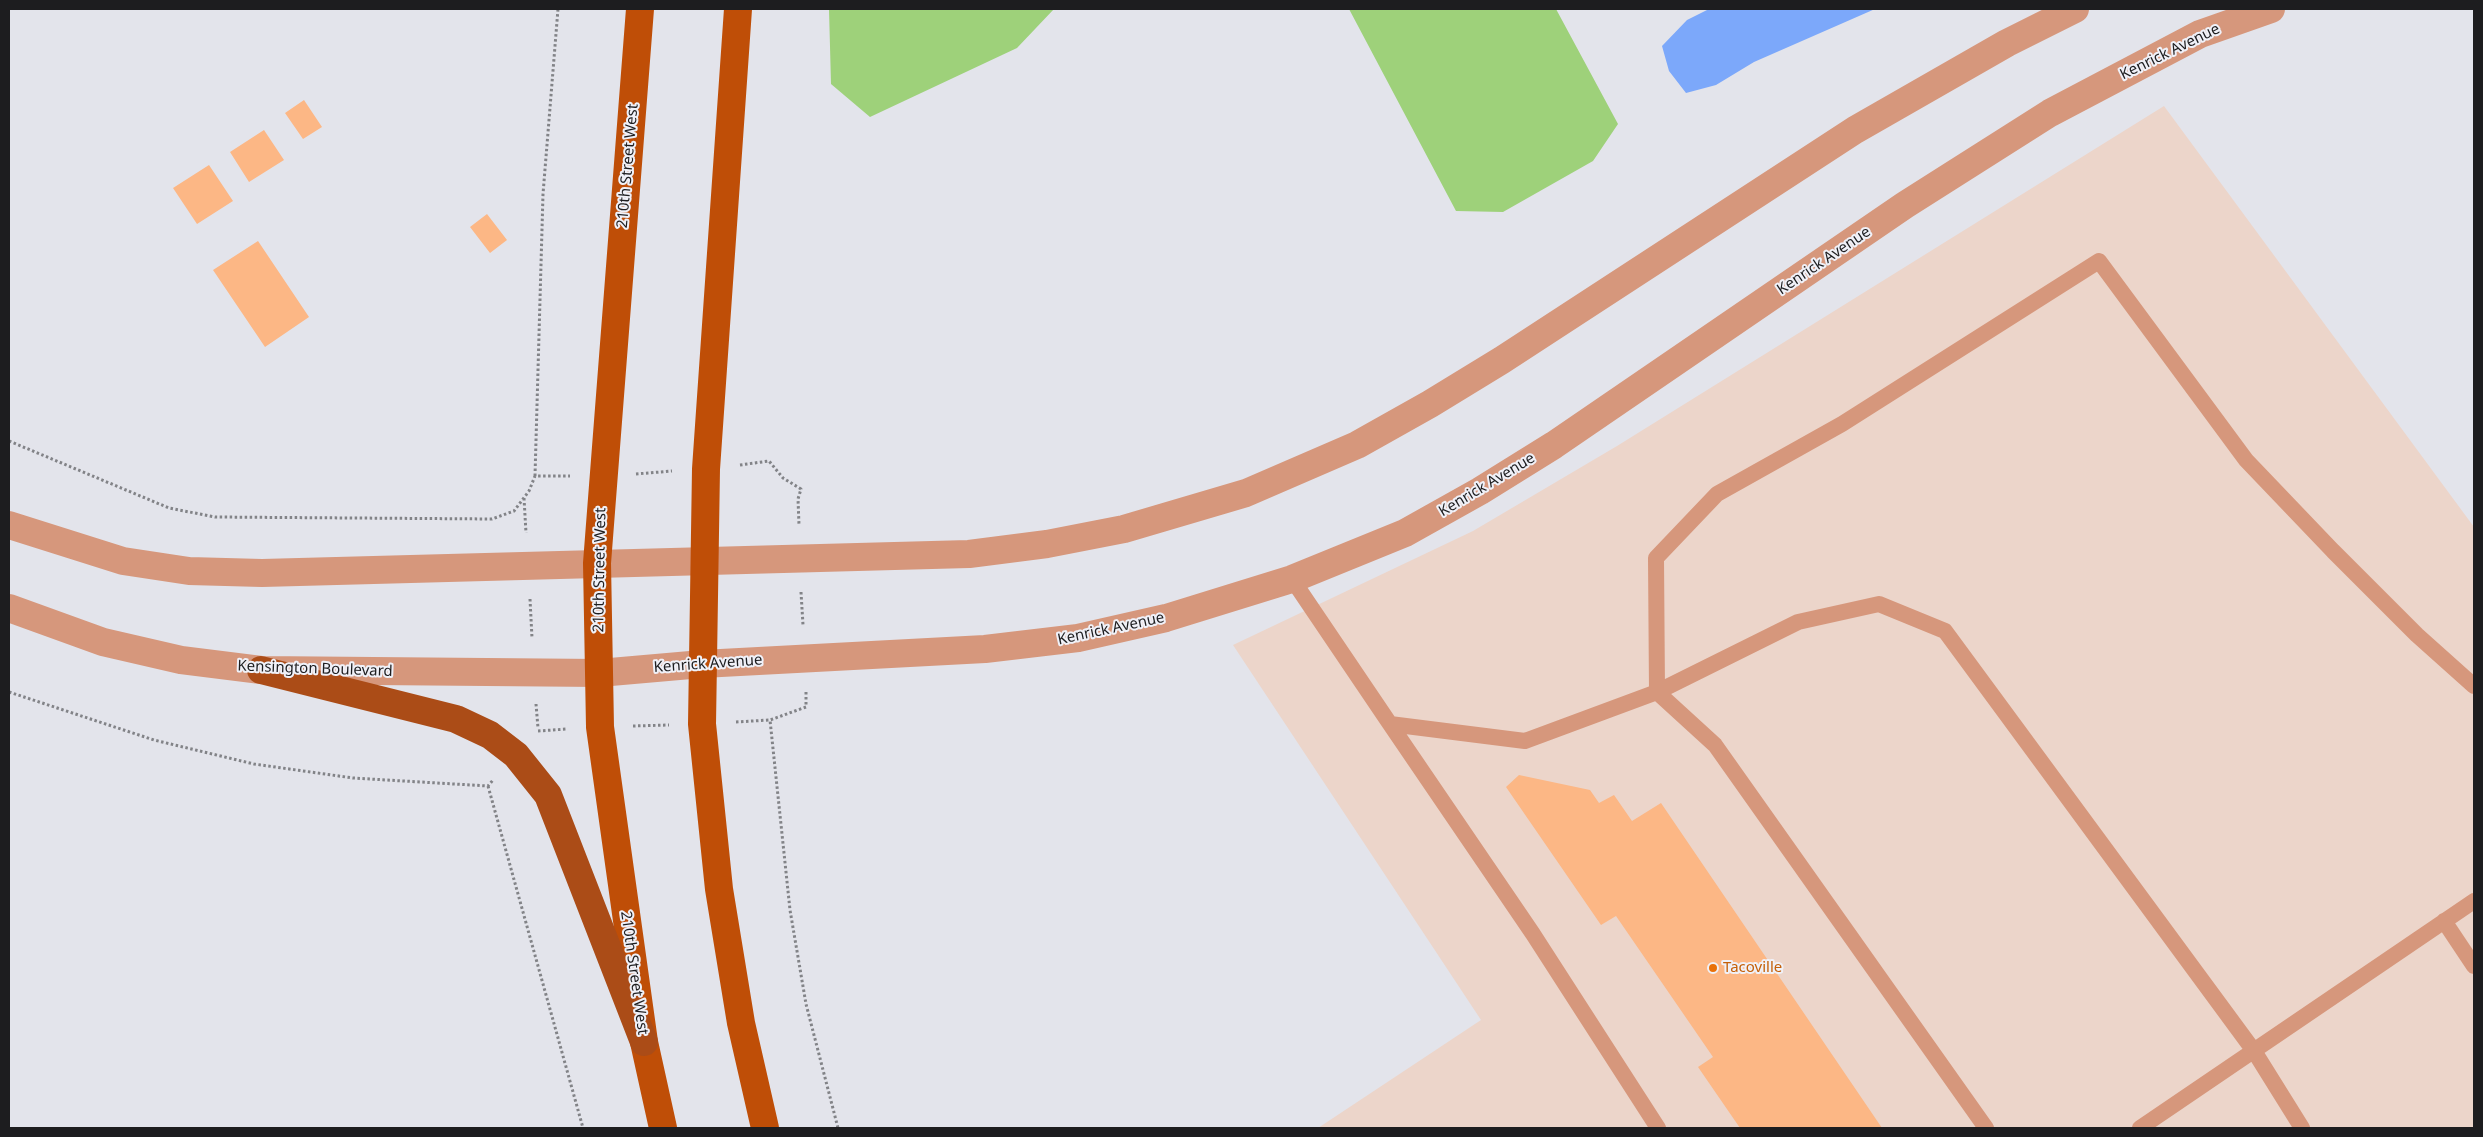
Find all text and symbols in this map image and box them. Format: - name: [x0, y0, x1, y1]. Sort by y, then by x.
- street label: Kenrick Avenue: [2117, 20, 2223, 84]
- street label: 210th Street West: [614, 103, 642, 229]
- street label: Kenrick Avenue: [1774, 223, 1874, 299]
- street label: Kenrick Avenue: [1436, 449, 1538, 521]
- street label: 210th Street West: [590, 507, 610, 633]
- street label: Kenrick Avenue: [1056, 609, 1166, 649]
- street label: Kenrick Avenue: [653, 651, 763, 677]
- street label: Kensington Boulevard: [237, 657, 393, 681]
- street label: 210th Street West: [616, 910, 652, 1036]
- place label: Tacoville: [1723, 959, 1782, 977]
- marker: Tacoville: [1707, 962, 1719, 974]

